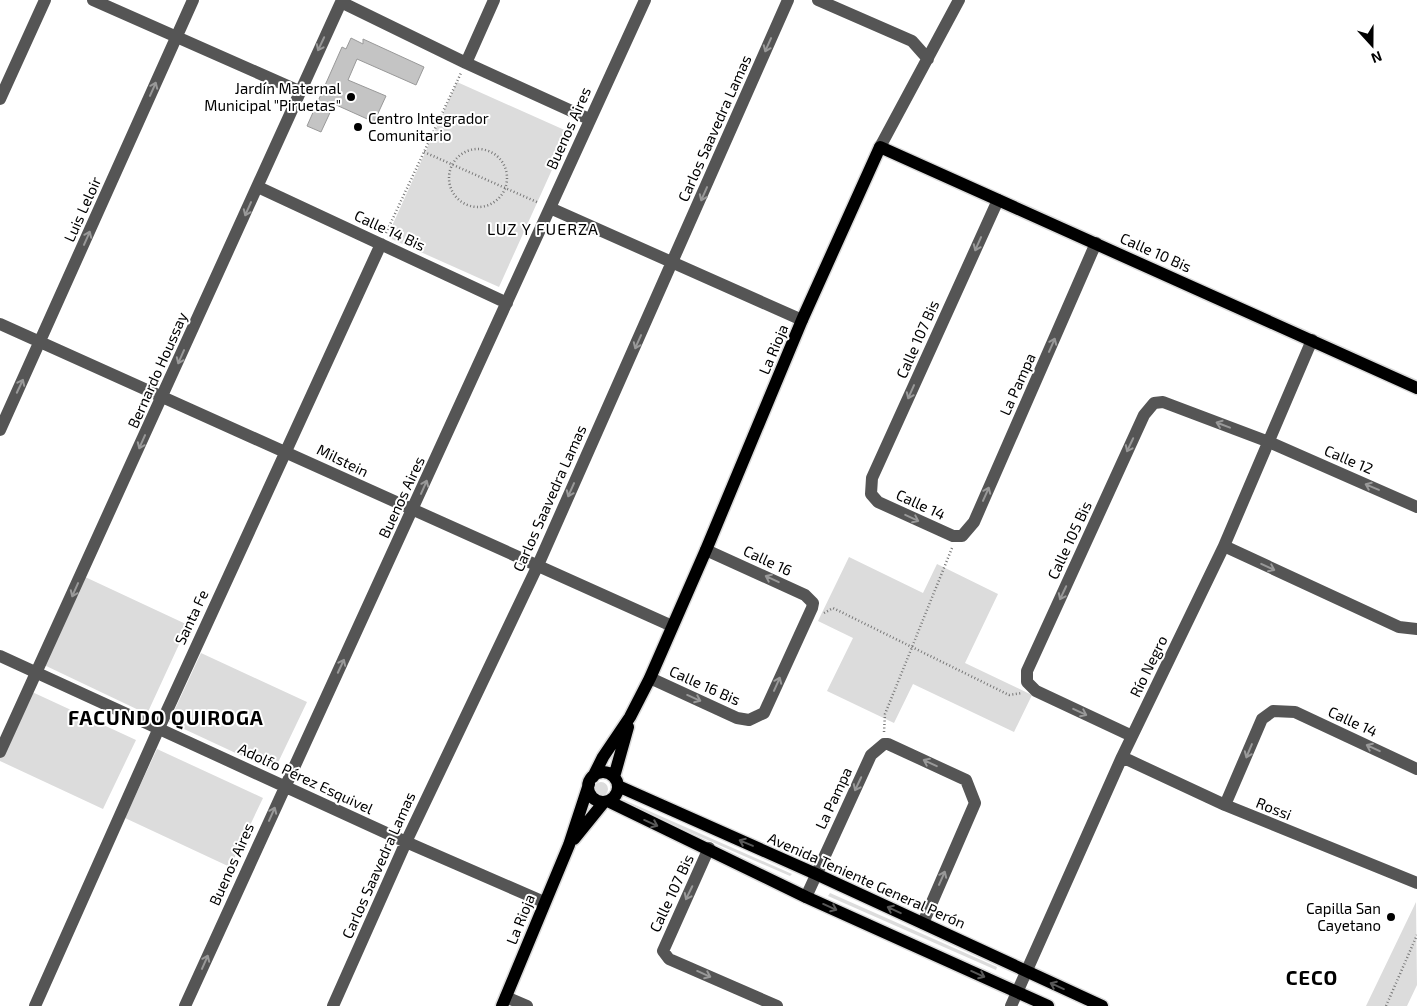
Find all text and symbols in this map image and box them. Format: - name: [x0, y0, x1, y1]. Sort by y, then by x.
- north arrow: [1347, 20, 1397, 70]
- one-way arrow: [316, 36, 325, 51]
- one-way arrow: [763, 37, 773, 52]
- text: N: [1369, 48, 1385, 67]
- street label: Carlos Saavedra Lamas: [674, 52, 754, 204]
- place label: Jardín Maternal Municipal "Piruetas": [204, 79, 342, 114]
- one-way arrow: [148, 82, 158, 97]
- street label: Buenos Aires: [542, 84, 594, 172]
- marker: Jardín Maternal Municipal "Piruetas": [345, 91, 357, 103]
- place label: Centro Integrador Comunitario: [368, 109, 489, 144]
- marker: Centro Integrador Comunitario: [352, 121, 364, 133]
- street label: Luis Leloir: [60, 174, 104, 244]
- one-way arrow: [698, 186, 708, 201]
- one-way arrow: [243, 201, 253, 216]
- street label: Calle 14 Bis: [352, 206, 428, 254]
- district label: LUZ Y FUERZA: [487, 219, 599, 238]
- street label: Calle 10 Bis: [1118, 228, 1194, 276]
- one-way arrow: [83, 231, 92, 246]
- one-way arrow: [973, 236, 982, 251]
- street label: Calle 107 Bis: [892, 297, 942, 381]
- street label: Bernardo Houssay: [123, 309, 191, 431]
- street label: La Rioja: [754, 321, 793, 377]
- one-way arrow: [632, 334, 642, 349]
- one-way arrow: [1047, 338, 1057, 353]
- one-way arrow: [176, 349, 185, 364]
- street label: La Pampa: [995, 350, 1039, 418]
- one-way arrow: [16, 379, 26, 394]
- one-way arrow: [906, 384, 915, 399]
- one-way arrow: [1216, 420, 1232, 429]
- street label: Carlos Saavedra Lamas: [509, 422, 589, 574]
- one-way arrow: [137, 434, 147, 449]
- one-way arrow: [1125, 437, 1135, 452]
- street label: Milstein: [314, 440, 372, 480]
- street label: Calle 12: [1322, 441, 1376, 477]
- street label: Buenos Aires: [374, 453, 428, 541]
- one-way arrow: [419, 480, 429, 495]
- one-way arrow: [566, 482, 575, 497]
- one-way arrow: [1365, 482, 1380, 492]
- street label: Calle 14: [893, 485, 949, 523]
- one-way arrow: [982, 487, 992, 502]
- street label: Calle 105 Bis: [1043, 498, 1095, 582]
- one-way arrow: [904, 513, 919, 523]
- street label: Calle 16: [741, 541, 795, 579]
- one-way arrow: [1261, 562, 1276, 572]
- one-way arrow: [765, 574, 780, 584]
- one-way arrow: [70, 582, 80, 597]
- one-way arrow: [1057, 585, 1067, 600]
- street label: Santa Fe: [170, 587, 212, 647]
- street label: Río Negro: [1125, 632, 1171, 700]
- one-way arrow: [336, 659, 346, 674]
- street label: Calle 16 Bis: [667, 661, 743, 709]
- one-way arrow: [773, 677, 783, 692]
- one-way arrow: [686, 694, 701, 704]
- street label: Calle 14: [1325, 702, 1381, 740]
- district label: FACUNDO QUIROGA: [68, 705, 264, 730]
- one-way arrow: [1072, 708, 1087, 717]
- street label: Adolfo Pérez Esquivel: [235, 739, 377, 817]
- one-way arrow: [1243, 743, 1253, 758]
- one-way arrow: [1366, 743, 1381, 753]
- one-way arrow: [923, 758, 938, 768]
- street label: La Pampa: [811, 764, 855, 832]
- one-way arrow: [853, 776, 862, 791]
- street label: Carlos Saavedra Lamas: [338, 789, 418, 941]
- street label: Rossi: [1254, 793, 1294, 823]
- one-way arrow: [268, 807, 278, 822]
- one-way arrow: [643, 818, 658, 828]
- street label: Buenos Aires: [205, 820, 257, 908]
- street label: Avenida Teniente General Perón: [765, 828, 969, 932]
- one-way arrow: [739, 838, 754, 848]
- street label: Calle 107 Bis: [645, 851, 697, 935]
- one-way arrow: [937, 871, 947, 886]
- one-way arrow: [684, 885, 693, 900]
- street label: La Rioja: [502, 891, 539, 947]
- place label: Capilla San Cayetano: [1306, 899, 1381, 934]
- one-way arrow: [822, 903, 837, 913]
- one-way arrow: [887, 904, 902, 914]
- marker: Capilla San Cayetano: [1385, 911, 1397, 923]
- one-way arrow: [201, 955, 211, 970]
- district label: CECO: [1286, 965, 1338, 989]
- one-way arrow: [696, 970, 711, 980]
- one-way arrow: [970, 970, 985, 980]
- one-way arrow: [1050, 980, 1065, 990]

